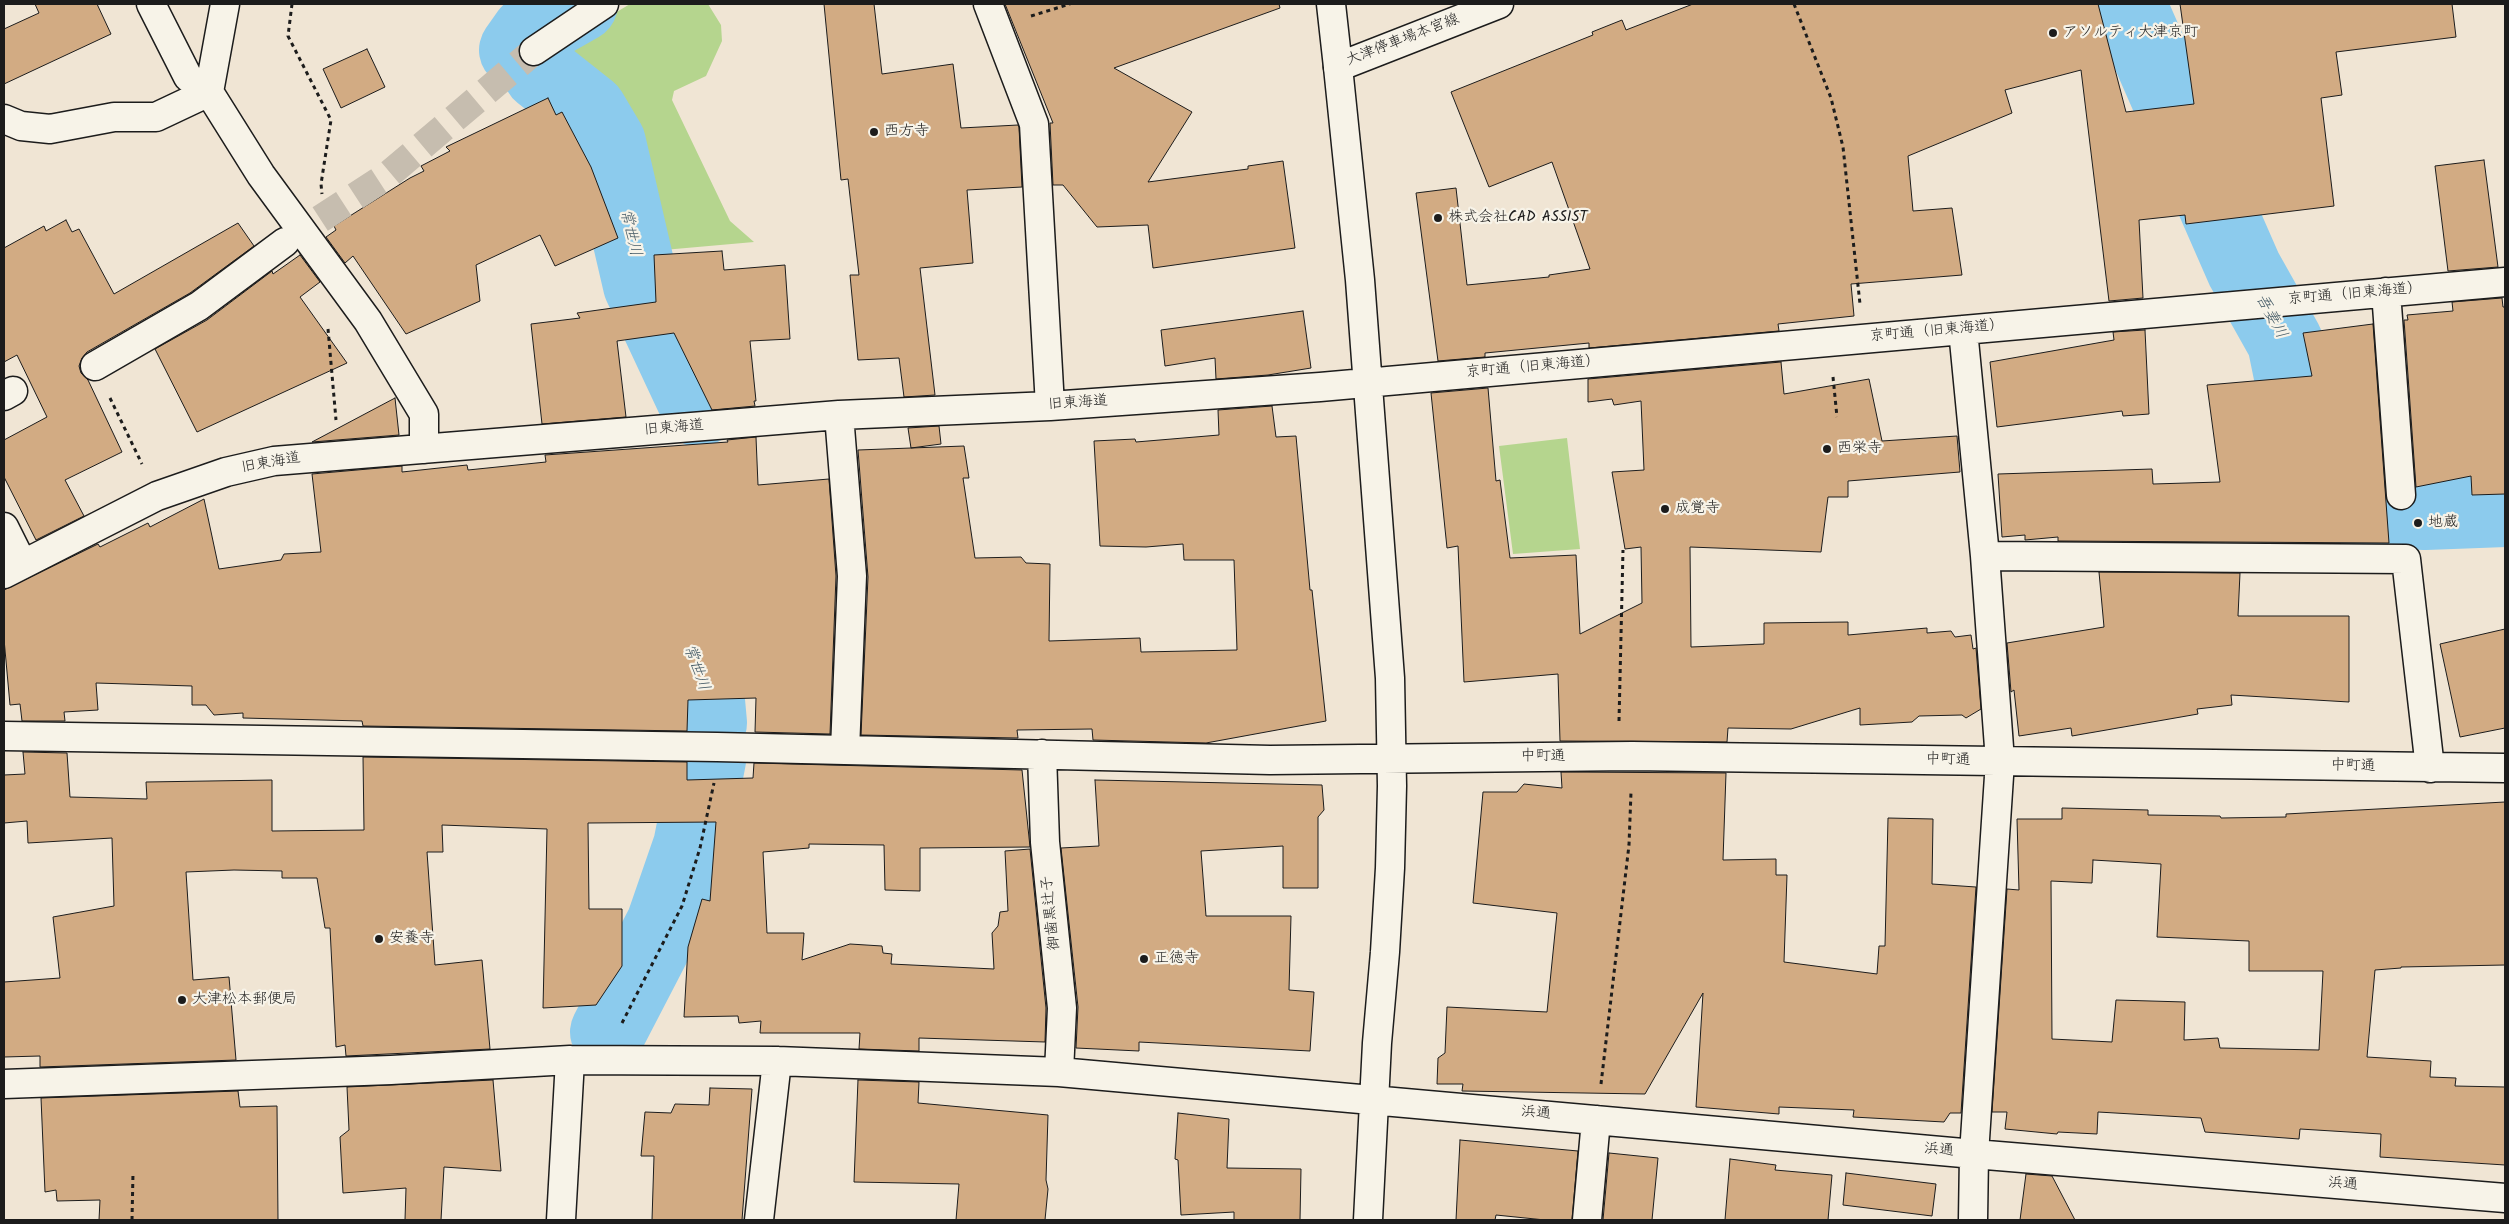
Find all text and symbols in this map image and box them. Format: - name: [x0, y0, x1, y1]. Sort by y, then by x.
- street label: 大津停車場本宮線: [1344, 11, 1462, 71]
- place label: アソルティ大津京町: [2063, 24, 2198, 42]
- marker: アソルティ大津京町: [2047, 27, 2059, 39]
- place label: 西方寺: [884, 123, 929, 141]
- marker: 西方寺: [868, 126, 880, 138]
- water label: 常世川: [614, 207, 644, 259]
- place label: 株式会社CAD ASSIST: [1448, 209, 1587, 227]
- marker: 株式会社CAD ASSIST: [1432, 212, 1444, 224]
- street label: 京町通（旧東海道）: [2287, 280, 2423, 310]
- water label: 吾妻川: [2250, 291, 2290, 343]
- street label: 京町通（旧東海道）: [1869, 317, 2005, 347]
- street label: 京町通（旧東海道）: [1465, 353, 1601, 383]
- street label: 旧東海道: [1047, 393, 1109, 415]
- street label: 旧東海道: [643, 417, 705, 441]
- place label: 西栄寺: [1837, 440, 1882, 458]
- marker: 西栄寺: [1821, 443, 1833, 455]
- street label: 旧東海道: [240, 450, 302, 478]
- place label: 成覚寺: [1675, 500, 1720, 518]
- marker: 成覚寺: [1659, 503, 1671, 515]
- place label: 地蔵: [2428, 514, 2458, 532]
- marker: 地蔵: [2412, 517, 2424, 529]
- water label: 常世川: [678, 642, 712, 694]
- street label: 中町通: [1521, 748, 1565, 766]
- street label: 中町通: [1925, 752, 1971, 770]
- street label: 中町通: [2330, 758, 2376, 776]
- street label: 御歯黒辻子: [1039, 875, 1065, 951]
- place label: 安養寺: [389, 930, 434, 948]
- marker: 安養寺: [373, 933, 385, 945]
- place label: 正徳寺: [1154, 950, 1199, 968]
- marker: 正徳寺: [1138, 953, 1150, 965]
- place label: 大津松本郵便局: [192, 991, 297, 1009]
- marker: 大津松本郵便局: [176, 994, 188, 1006]
- street label: 浜通: [1520, 1104, 1552, 1124]
- street label: 浜通: [1923, 1141, 1955, 1161]
- street label: 浜通: [2327, 1175, 2359, 1195]

